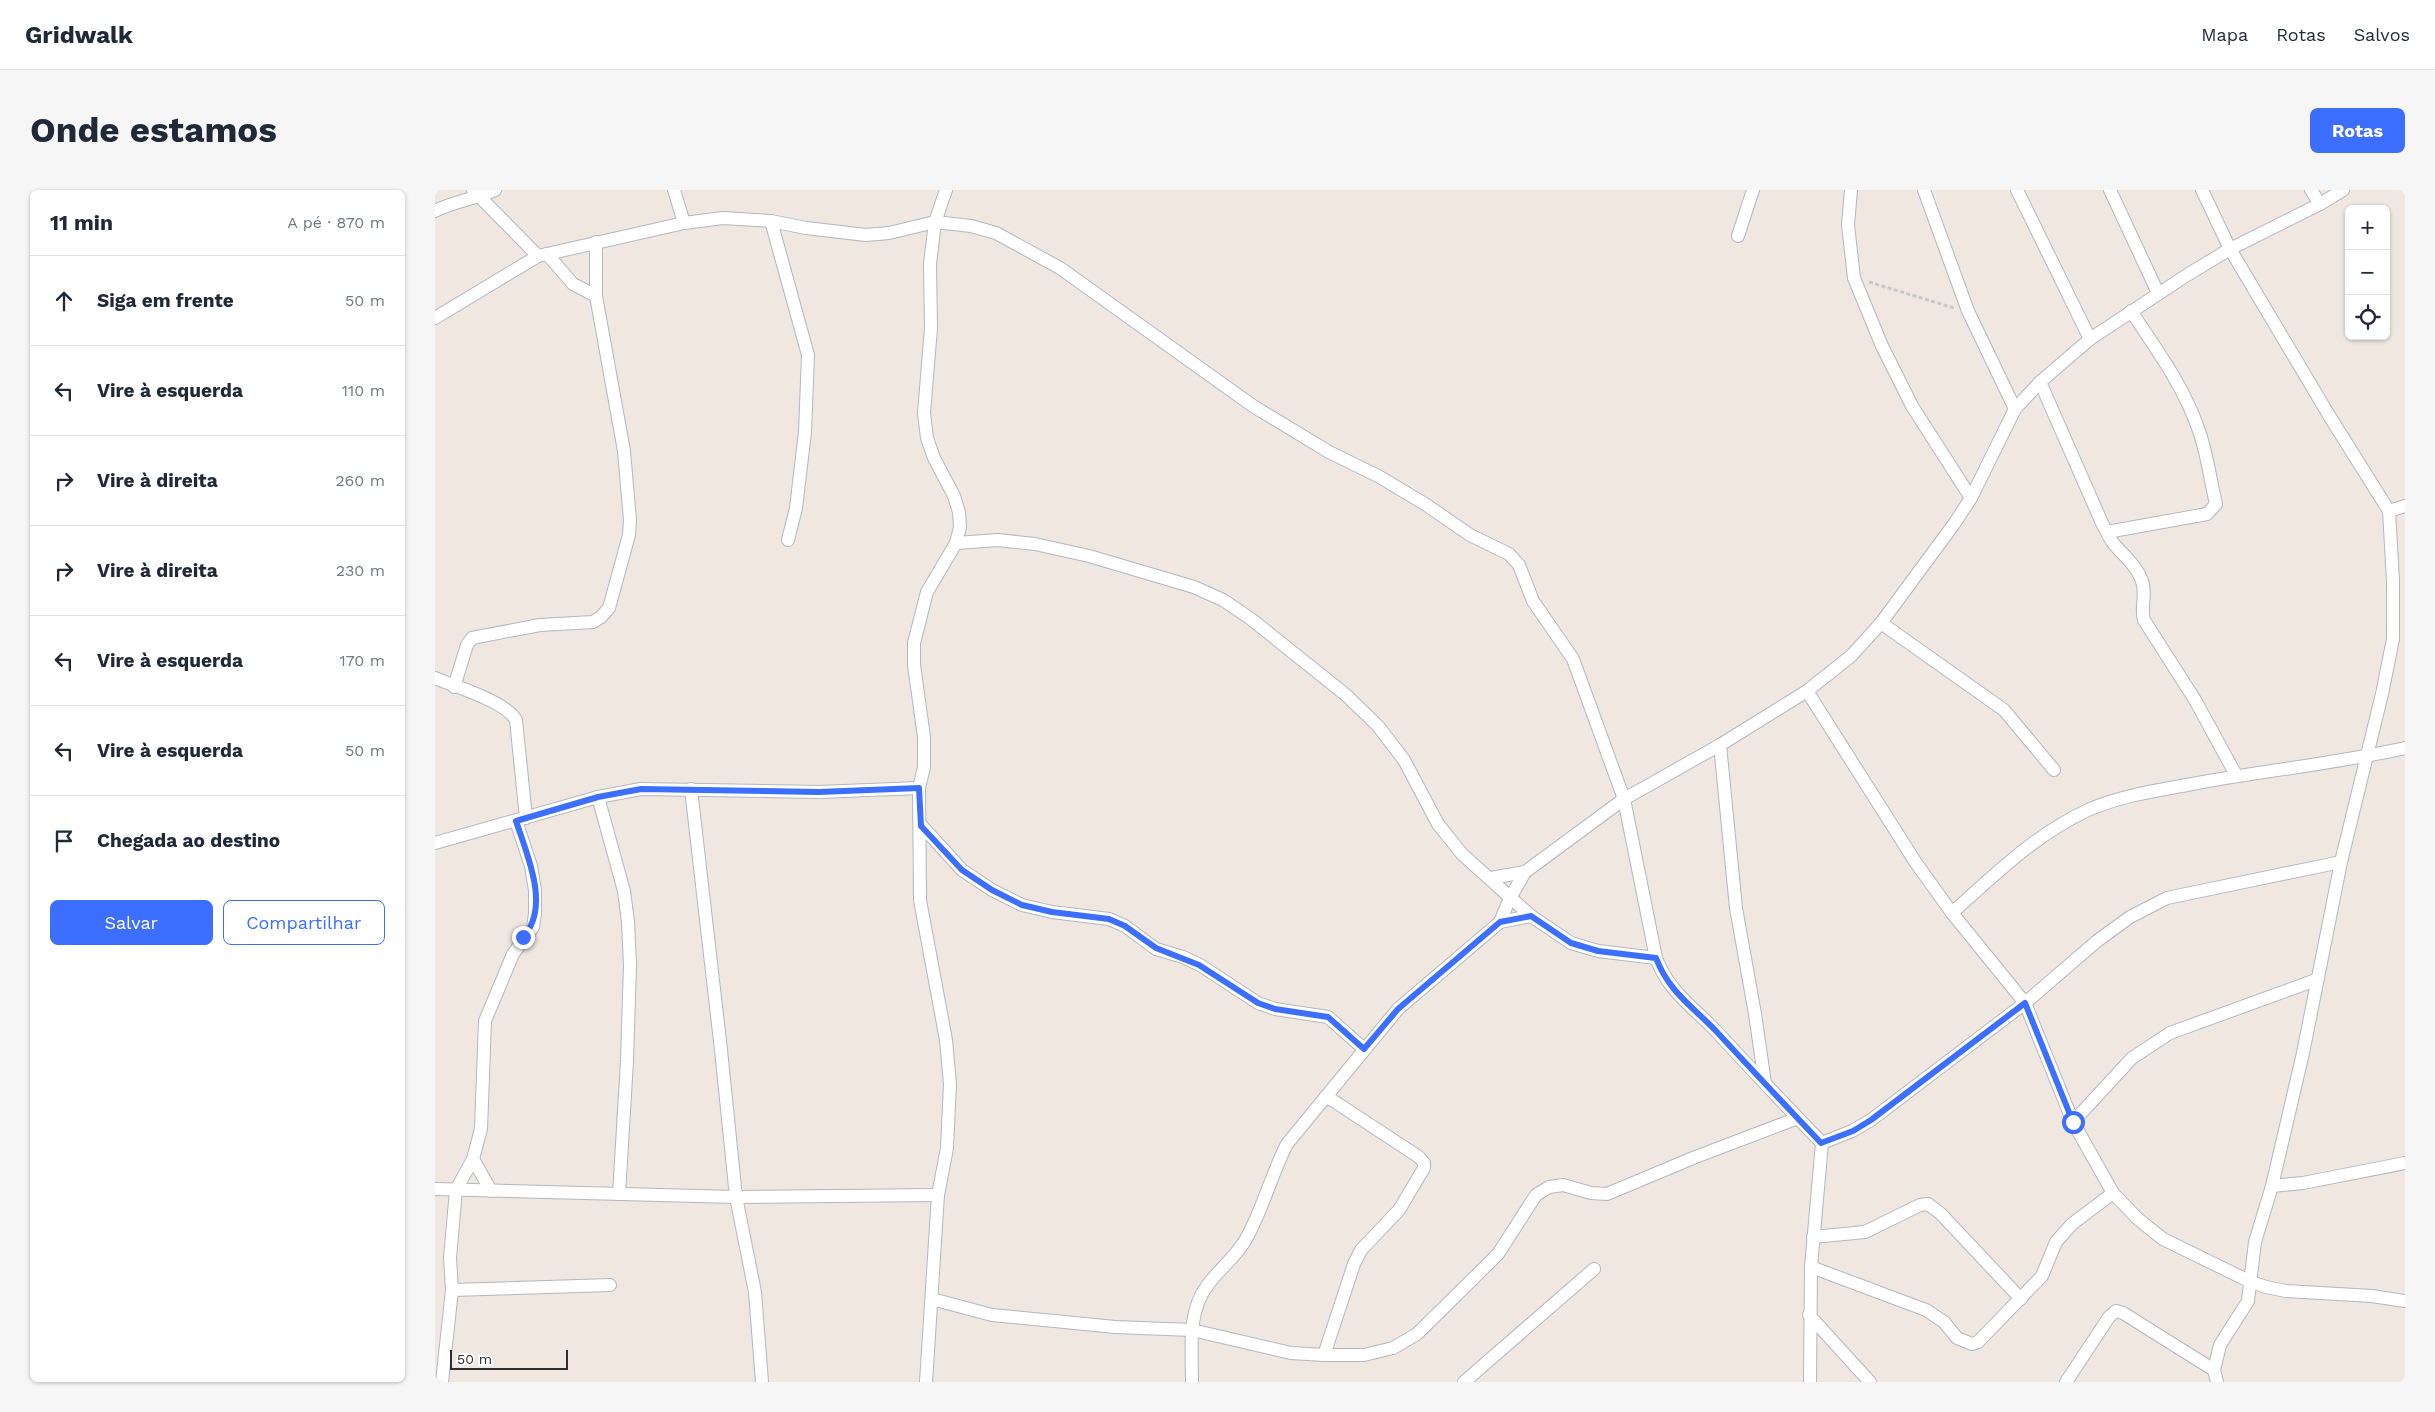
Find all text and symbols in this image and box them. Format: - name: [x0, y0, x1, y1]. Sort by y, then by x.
- text: Gridwalk: [25, 21, 133, 49]
- text: Mapa: [2201, 24, 2248, 45]
- text: Rotas: [2276, 24, 2326, 45]
- text: Salvos: [2354, 24, 2410, 45]
- button: Rotas: [2310, 108, 2405, 153]
- text: Onde estamos: [30, 109, 277, 151]
- map controls: [2345, 205, 2390, 340]
- button: +: [2345, 205, 2390, 250]
- text: 11 min: [50, 210, 113, 235]
- text: A pé · 870 m: [287, 213, 385, 232]
- button: −: [2345, 250, 2390, 295]
- icon: ahead: [50, 287, 78, 315]
- text: Siga em frente: [97, 289, 234, 312]
- text: 50 m: [345, 291, 385, 310]
- button: locate: [2345, 295, 2390, 340]
- icon: left: [50, 377, 78, 405]
- text: Vire à esquerda: [97, 379, 243, 402]
- text: 110 m: [342, 381, 385, 400]
- icon: right: [50, 467, 78, 495]
- text: Vire à direita: [97, 469, 218, 492]
- text: 260 m: [335, 471, 385, 490]
- icon: right: [50, 557, 78, 585]
- text: Vire à direita: [97, 559, 218, 582]
- text: 230 m: [336, 561, 385, 580]
- icon: left: [50, 647, 78, 675]
- text: Vire à esquerda: [97, 649, 243, 672]
- text: 170 m: [339, 651, 385, 670]
- icon: left: [50, 737, 78, 765]
- text: Vire à esquerda: [97, 739, 243, 762]
- text: 50 m: [345, 741, 385, 760]
- icon: arrive: [50, 827, 78, 855]
- text: Chegada ao destino: [97, 829, 280, 852]
- button: Salvar: [50, 900, 213, 945]
- button: Compartilhar: [223, 900, 385, 945]
- route end: [512, 926, 535, 949]
- route start: [2062, 1111, 2085, 1134]
- scale bar: [450, 1347, 567, 1370]
- text: 50 m: [457, 1351, 492, 1367]

